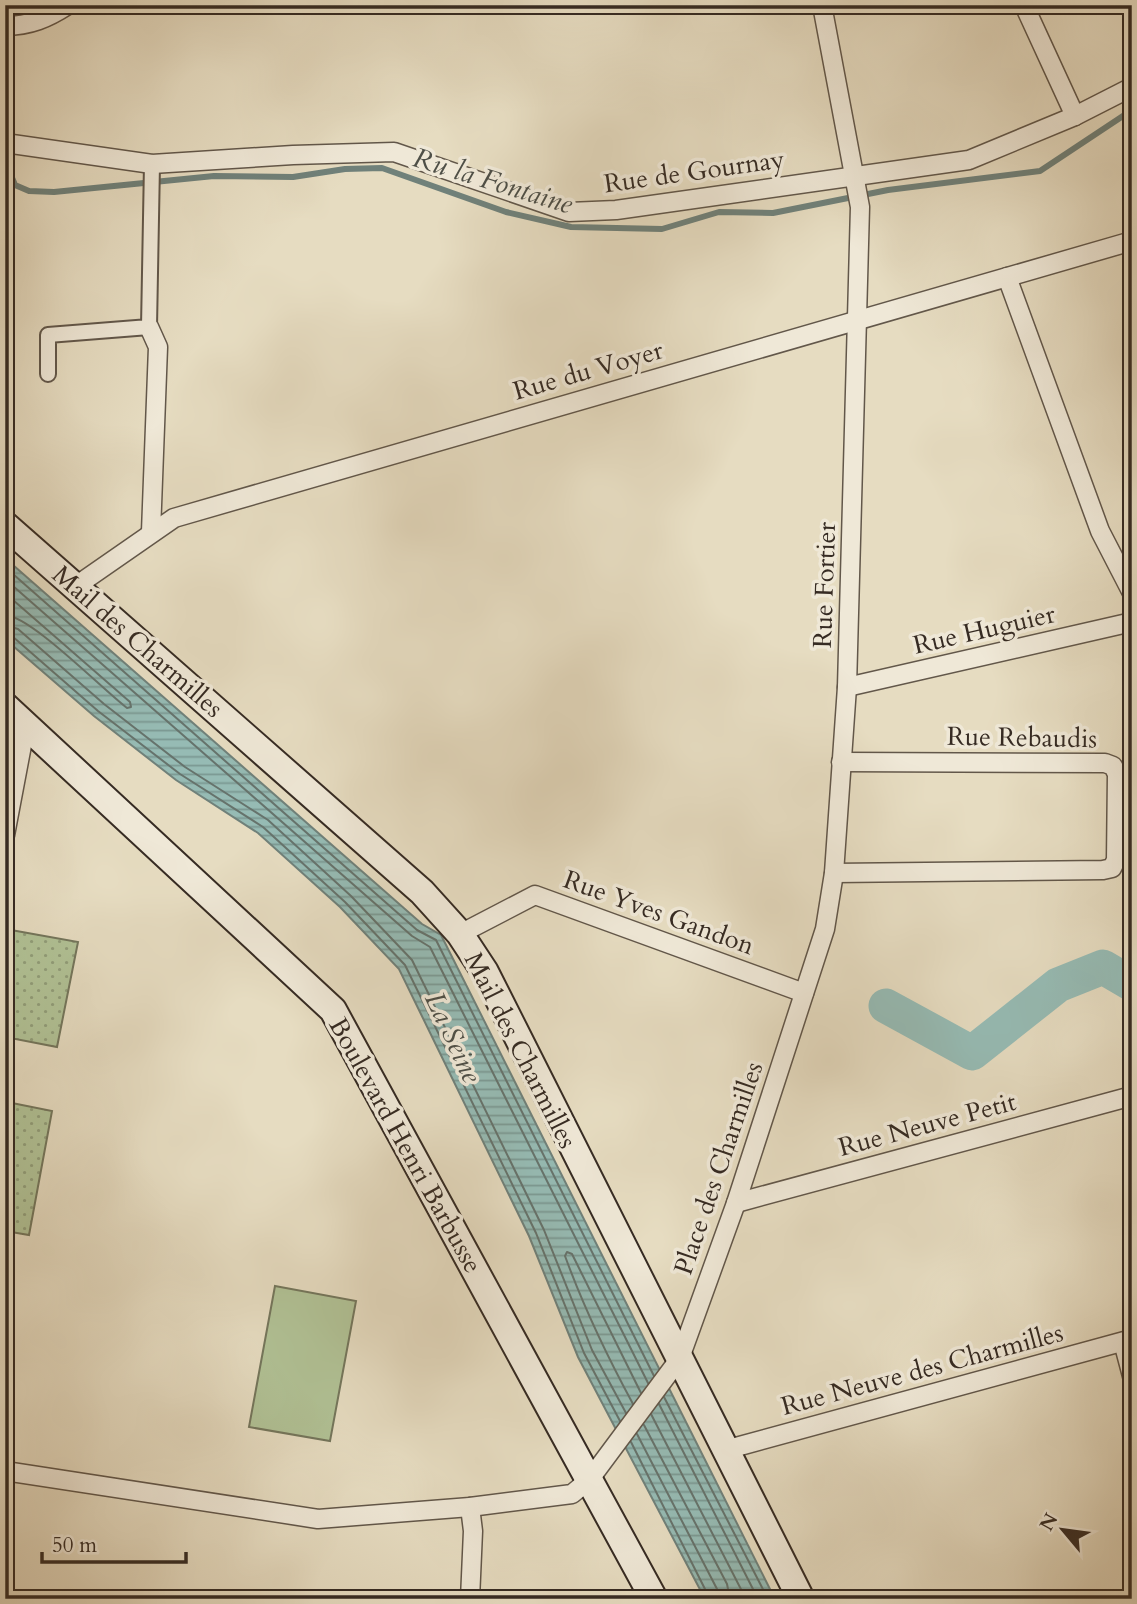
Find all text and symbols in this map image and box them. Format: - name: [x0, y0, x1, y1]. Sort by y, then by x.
- water label: Ru la Fontaine: [408, 139, 577, 223]
- street label: Rue de Gournay: [602, 141, 787, 201]
- street label: Rue du Voyer: [509, 332, 668, 409]
- street label: Rue Fortier: [805, 521, 844, 649]
- street label: Mail des Charmilles: [45, 557, 231, 725]
- street label: Rue Huguier: [910, 596, 1059, 663]
- street label: Rue Rebaudis: [947, 719, 1097, 756]
- street label: Rue Yves Gandon: [559, 862, 759, 963]
- street label: Mail des Charmilles: [456, 946, 585, 1154]
- water label: La Seine: [416, 986, 491, 1089]
- street label: Boulevard Henri Barbusse: [321, 1011, 490, 1279]
- street label: Place des Charmilles: [666, 1057, 771, 1279]
- street label: Rue Neuve Petit: [835, 1084, 1020, 1165]
- street label: Rue Neuve des Charmilles: [777, 1315, 1067, 1424]
- north arrow: [1028, 1496, 1098, 1566]
- text: N: [1034, 1508, 1065, 1536]
- scale bar: [42, 1520, 186, 1564]
- text: 50 m: [52, 1531, 97, 1560]

